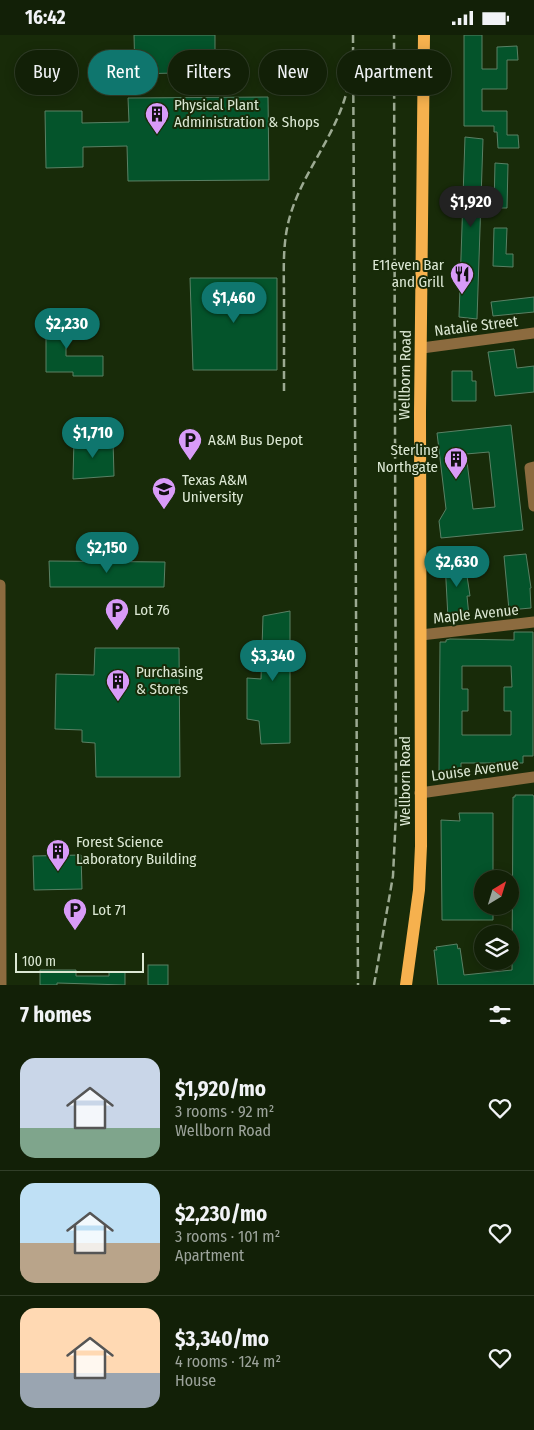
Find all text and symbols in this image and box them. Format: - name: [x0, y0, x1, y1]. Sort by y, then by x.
- text: 16:42: [25, 6, 66, 29]
- chip: Buy: [15, 50, 78, 95]
- chip: Rent: [88, 50, 158, 95]
- chip: Filters: [168, 50, 249, 95]
- chip: New: [259, 50, 327, 95]
- chip: Apartment: [337, 50, 451, 95]
- place label: Physical Plant Administration & Shops: [174, 96, 320, 131]
- building icon: Physical Plant Administration & Shops: [144, 101, 170, 135]
- pin: $1,920: [430, 185, 512, 228]
- text: $1,920: [450, 192, 492, 211]
- place label: E11even Bar and Grill: [372, 256, 445, 291]
- restaurant icon: E11even Bar and Grill: [449, 261, 475, 295]
- pin: $1,460: [193, 281, 275, 324]
- text: $1,460: [213, 288, 255, 307]
- pin: $2,230: [26, 307, 108, 350]
- street label: Natalie Street: [433, 312, 519, 340]
- text: $2,230: [46, 314, 88, 333]
- street label: Wellborn Road: [395, 330, 415, 420]
- pin: $1,710: [52, 417, 134, 459]
- text: $1,710: [73, 423, 113, 442]
- parking icon: A&M Bus Depot: [177, 427, 203, 461]
- place label: A&M Bus Depot: [208, 431, 303, 449]
- place label: Sterling Northgate: [377, 441, 438, 476]
- building icon: Sterling Northgate: [443, 446, 469, 480]
- place label: Texas A&M University: [182, 471, 247, 506]
- school or university icon: Texas A&M University: [151, 476, 177, 510]
- pin: $2,150: [66, 531, 148, 574]
- text: $2,150: [87, 538, 127, 557]
- pin: $2,630: [416, 545, 498, 588]
- text: $2,630: [435, 552, 479, 571]
- parking icon: Lot 76: [104, 597, 130, 631]
- place label: Lot 76: [134, 601, 170, 619]
- street label: Maple Avenue: [432, 601, 520, 627]
- pin: $3,340: [232, 639, 314, 682]
- text: $3,340: [251, 646, 295, 665]
- place label: Purchasing & Stores: [136, 663, 203, 698]
- building icon: Purchasing & Stores: [105, 668, 131, 702]
- street label: Wellborn Road: [396, 736, 414, 826]
- street label: Louise Avenue: [430, 755, 520, 785]
- place label: Forest Science Laboratory Building: [76, 833, 196, 868]
- building icon: Forest Science Laboratory Building: [45, 838, 71, 872]
- north arrow: [474, 870, 519, 915]
- map controls: [474, 870, 519, 970]
- parking icon: Lot 71: [62, 897, 88, 931]
- place label: Lot 71: [92, 901, 126, 919]
- button: layers: [474, 925, 519, 970]
- scale bar: [15, 950, 144, 973]
- text: 100 m: [22, 953, 56, 970]
- icon: filters: [486, 1001, 514, 1029]
- text: 7 homes: [20, 1002, 91, 1028]
- text: $1,920/mo: [175, 1076, 266, 1102]
- icon: home: [60, 1078, 120, 1138]
- icon: heart: [486, 1094, 514, 1122]
- text: 3 rooms · 92 m²: [175, 1102, 274, 1121]
- text: Wellborn Road: [175, 1121, 271, 1140]
- text: $2,230/mo: [175, 1201, 267, 1227]
- icon: home: [60, 1203, 120, 1263]
- icon: heart: [486, 1219, 514, 1247]
- text: 3 rooms · 101 m²: [175, 1227, 280, 1246]
- text: Apartment: [175, 1246, 244, 1265]
- text: $3,340/mo: [175, 1326, 269, 1352]
- icon: home: [60, 1328, 120, 1388]
- icon: heart: [486, 1344, 514, 1372]
- text: 4 rooms · 124 m²: [175, 1352, 281, 1371]
- text: House: [175, 1371, 216, 1390]

